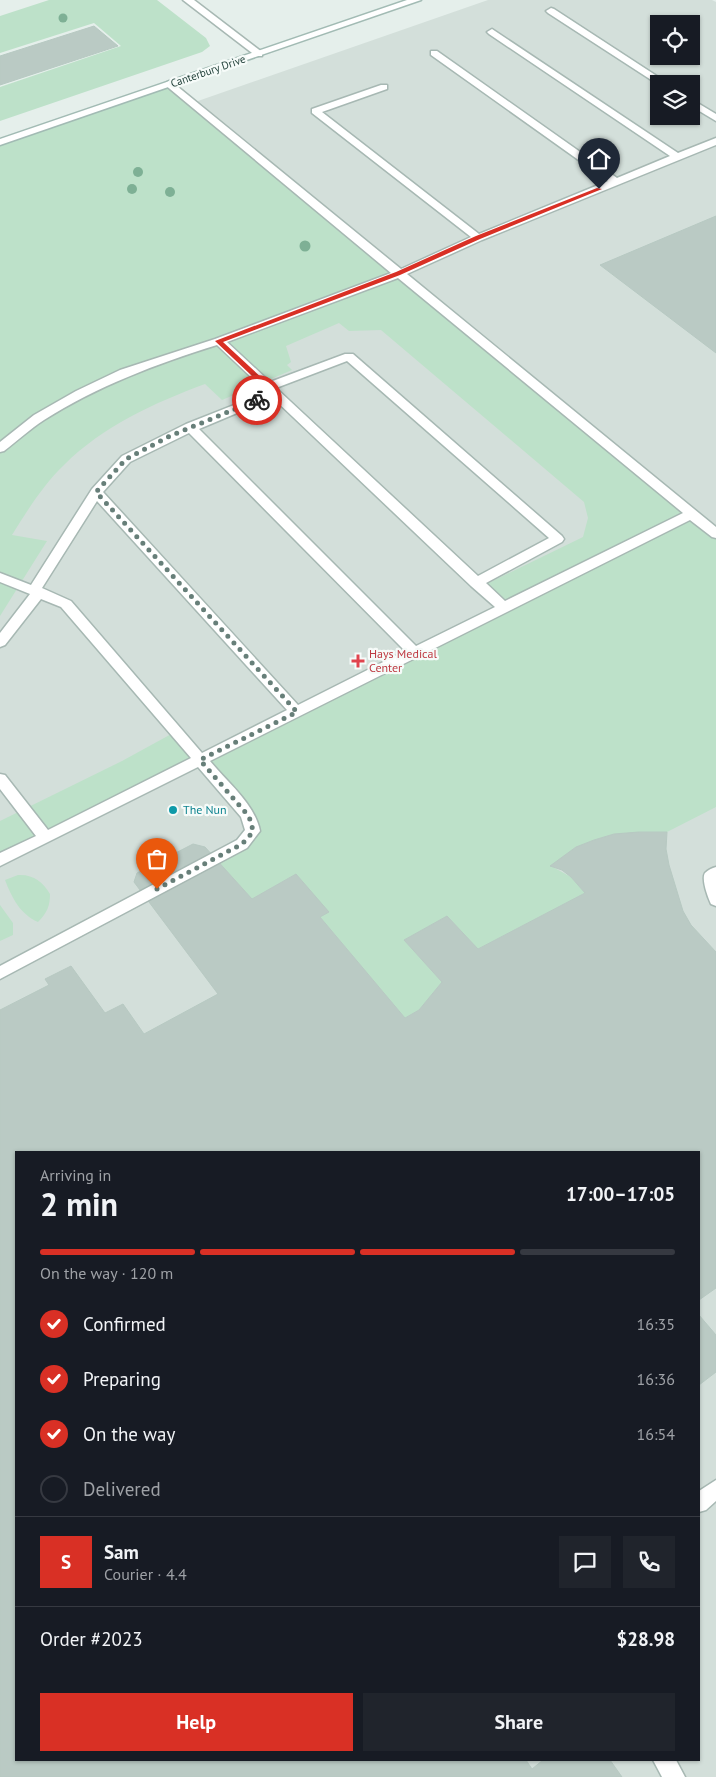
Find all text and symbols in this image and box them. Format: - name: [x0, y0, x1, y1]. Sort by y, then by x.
- map controls: [650, 15, 700, 125]
- button: locate: [650, 15, 700, 65]
- street label: Canterbury Drive: [169, 51, 248, 90]
- button: layers: [650, 75, 700, 125]
- pin: [578, 138, 620, 189]
- icon: home: [585, 145, 613, 173]
- courier: [232, 375, 282, 425]
- icon: bike: [243, 386, 271, 414]
- place label: Hays Medical Center: [369, 646, 437, 675]
- marker: Hays Medical Center: [351, 654, 365, 668]
- place label: The Nun: [183, 802, 227, 817]
- marker: The Nun: [167, 804, 179, 816]
- pin: [136, 838, 178, 889]
- icon: bag: [143, 845, 171, 873]
- text: Arriving in: [40, 1165, 111, 1185]
- text: 17:00–17:05: [566, 1182, 675, 1206]
- text: 2 min: [40, 1183, 118, 1225]
- text: On the way · 120 m: [40, 1263, 173, 1283]
- icon: check: [40, 1310, 68, 1338]
- text: Confirmed: [83, 1312, 166, 1336]
- text: 16:35: [637, 1314, 675, 1334]
- icon: check: [40, 1365, 68, 1393]
- text: Preparing: [83, 1367, 161, 1391]
- text: 16:36: [637, 1369, 675, 1389]
- icon: check: [40, 1420, 68, 1448]
- text: On the way: [83, 1422, 175, 1446]
- text: 16:54: [637, 1424, 675, 1444]
- text: Delivered: [83, 1477, 161, 1501]
- button: chat: [559, 1536, 611, 1588]
- button: phone: [623, 1536, 675, 1588]
- text: Sam: [104, 1540, 139, 1564]
- text: S: [61, 1550, 71, 1574]
- text: Courier · 4.4: [104, 1564, 187, 1584]
- text: Order #2023: [40, 1627, 143, 1651]
- text: $28.98: [616, 1627, 675, 1651]
- button: Help: [40, 1693, 353, 1751]
- button: Share: [363, 1693, 675, 1751]

